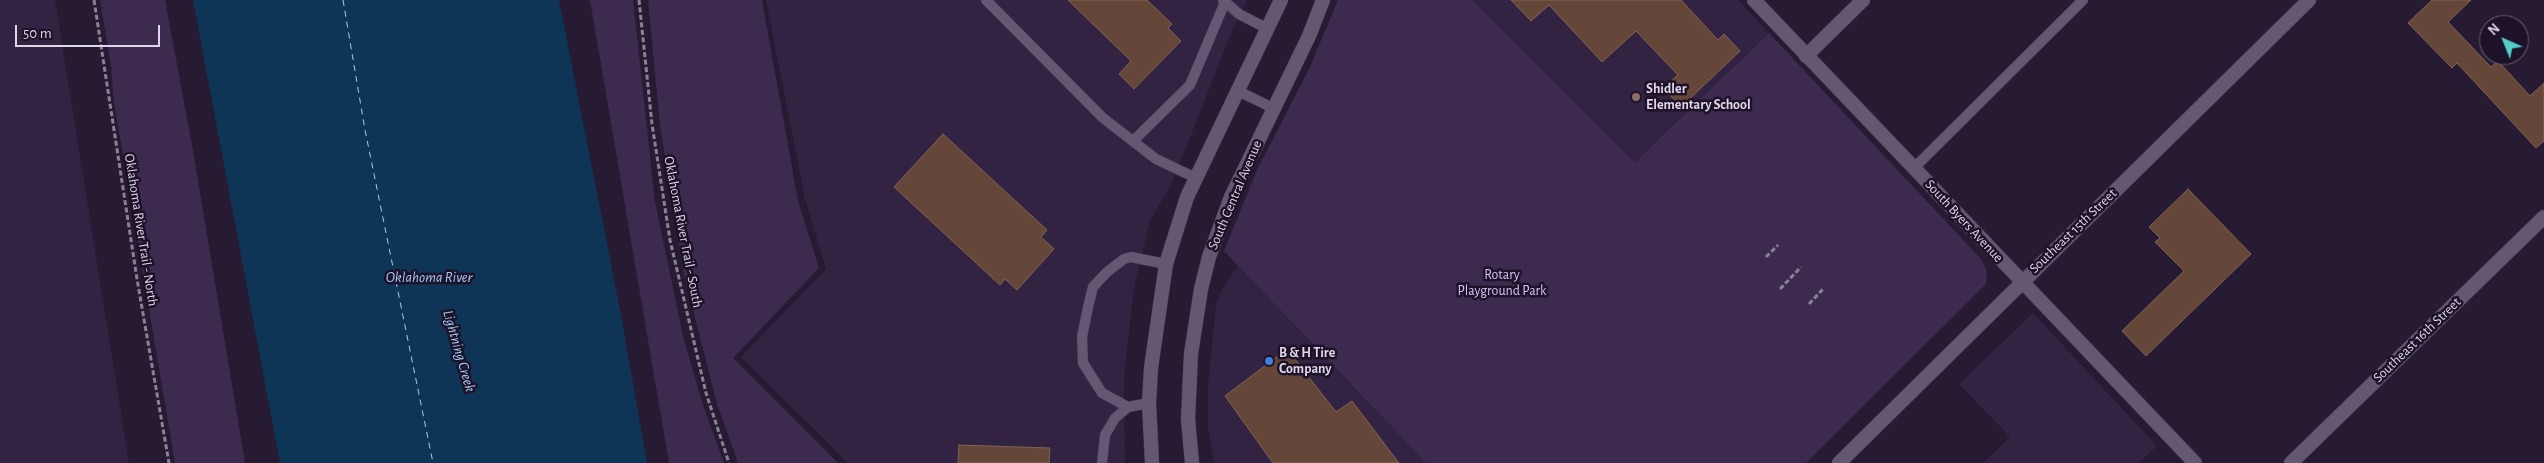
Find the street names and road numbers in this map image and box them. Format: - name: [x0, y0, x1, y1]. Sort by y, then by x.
- street label: South Central Avenue: [1204, 138, 1266, 252]
- street label: Oklahoma River Trail - North: [121, 153, 161, 307]
- street label: Oklahoma River Trail - South: [660, 155, 706, 309]
- street label: South Byers Avenue: [1921, 176, 2007, 266]
- street label: Southeast 15th Street: [2026, 185, 2120, 277]
- street label: Southeast 16th Street: [2370, 294, 2464, 386]

